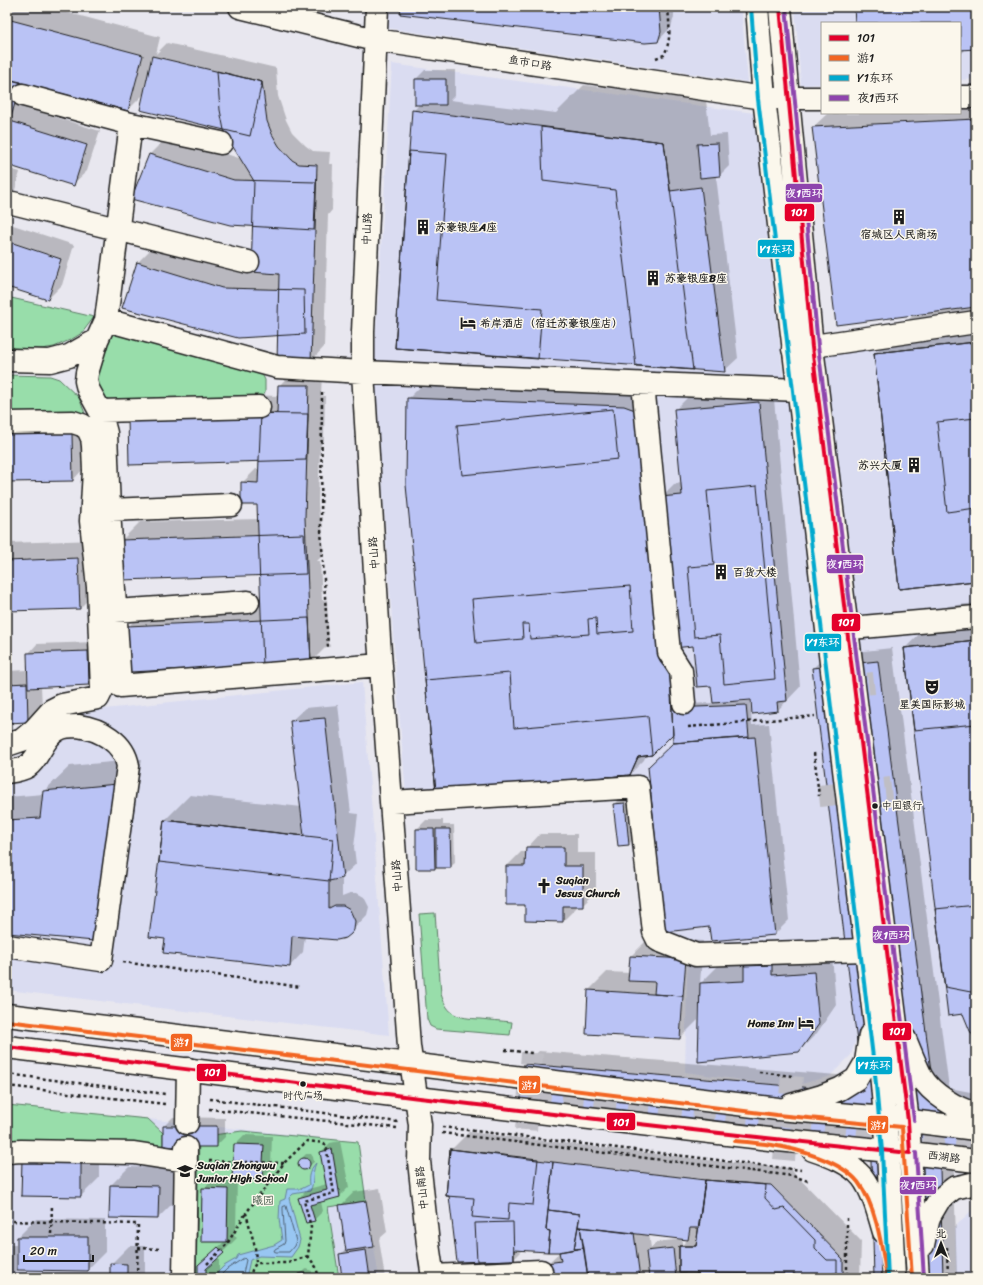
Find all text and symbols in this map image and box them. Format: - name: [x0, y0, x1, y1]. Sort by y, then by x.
- legend: [821, 22, 961, 114]
- text: 101: [857, 27, 875, 49]
- text: 游1: [857, 47, 874, 69]
- street label: 鱼市口路: [507, 50, 553, 76]
- text: Y1东环: [857, 67, 893, 89]
- text: 夜1西环: [857, 87, 898, 109]
- line badge: 夜1西环: [785, 183, 823, 203]
- text: 夜1西环: [785, 184, 823, 203]
- line badge: 101: [784, 203, 815, 222]
- text: 101: [791, 203, 807, 222]
- building icon: 宿城区人民商场: [890, 208, 908, 226]
- street label: 中山路: [357, 212, 377, 246]
- building icon: 苏豪银座A座: [414, 218, 432, 236]
- place label: 苏豪银座A座: [435, 218, 497, 237]
- place label: 宿城区人民商场: [861, 225, 938, 244]
- line badge: Y1东环: [757, 239, 795, 258]
- text: Y1东环: [760, 240, 792, 259]
- building icon: 苏豪银座B座: [644, 269, 662, 287]
- place label: 苏豪银座B座: [665, 269, 727, 288]
- hotel icon: 希岸酒店（宿迁苏豪银座店）: [459, 314, 477, 332]
- place label: 希岸酒店（宿迁苏豪银座店）: [480, 314, 623, 333]
- place label: 苏兴大厦: [858, 456, 902, 475]
- building icon: 苏兴大厦: [905, 456, 923, 474]
- street label: 中山路: [363, 536, 385, 570]
- line badge: 夜1西环: [826, 554, 864, 574]
- text: 夜1西环: [826, 555, 864, 574]
- building icon: 百货大楼: [712, 563, 730, 581]
- place label: 百货大楼: [733, 563, 777, 582]
- line badge: 101: [831, 613, 861, 632]
- text: 101: [838, 613, 854, 632]
- line badge: Y1东环: [804, 633, 842, 652]
- text: Y1东环: [807, 633, 839, 652]
- theatre icon: 星美国际影城: [923, 678, 941, 696]
- place label: 星美国际影城: [899, 695, 965, 714]
- place label: 中国银行: [882, 797, 922, 815]
- marker: 中国银行: [870, 801, 880, 811]
- street label: 中山路: [386, 859, 408, 893]
- place label: Suqian Jesus Church: [555, 871, 620, 903]
- church icon: Suqian Jesus Church: [535, 877, 553, 895]
- line badge: 夜1西环: [872, 925, 910, 944]
- text: 夜1西环: [872, 926, 910, 945]
- place label: Home Inn: [746, 1014, 794, 1033]
- hotel icon: Home Inn: [797, 1014, 815, 1032]
- line badge: 101: [882, 1022, 912, 1041]
- text: 101: [889, 1022, 905, 1041]
- line badge: 游1: [170, 1033, 193, 1052]
- text: 游1: [173, 1033, 189, 1052]
- line badge: Y1东环: [855, 1056, 893, 1075]
- text: Y1东环: [858, 1056, 890, 1075]
- line badge: 101: [196, 1063, 227, 1082]
- text: 101: [204, 1063, 220, 1082]
- line badge: 游1: [518, 1075, 541, 1094]
- text: 游1: [521, 1076, 537, 1095]
- marker: 时代广场: [298, 1079, 308, 1089]
- place label: 时代广场: [283, 1087, 323, 1105]
- line badge: 101: [606, 1112, 636, 1131]
- text: 101: [613, 1113, 629, 1132]
- line badge: 游1: [867, 1115, 889, 1134]
- text: 游1: [870, 1116, 886, 1135]
- street label: 西湖路: [926, 1146, 962, 1168]
- place label: Suqian Zhongwu Junior High School: [196, 1156, 288, 1188]
- school or university icon: Suqian Zhongwu Junior High School: [176, 1162, 194, 1180]
- street label: 中山南路: [410, 1165, 434, 1211]
- text: 夜1西环: [899, 1176, 937, 1195]
- line badge: 夜1西环: [899, 1176, 937, 1195]
- park label: 曦园: [252, 1191, 274, 1210]
- north arrow: [921, 1223, 961, 1263]
- text: 北: [936, 1224, 947, 1243]
- scale bar: [24, 1237, 93, 1263]
- text: 20 m: [30, 1240, 57, 1262]

